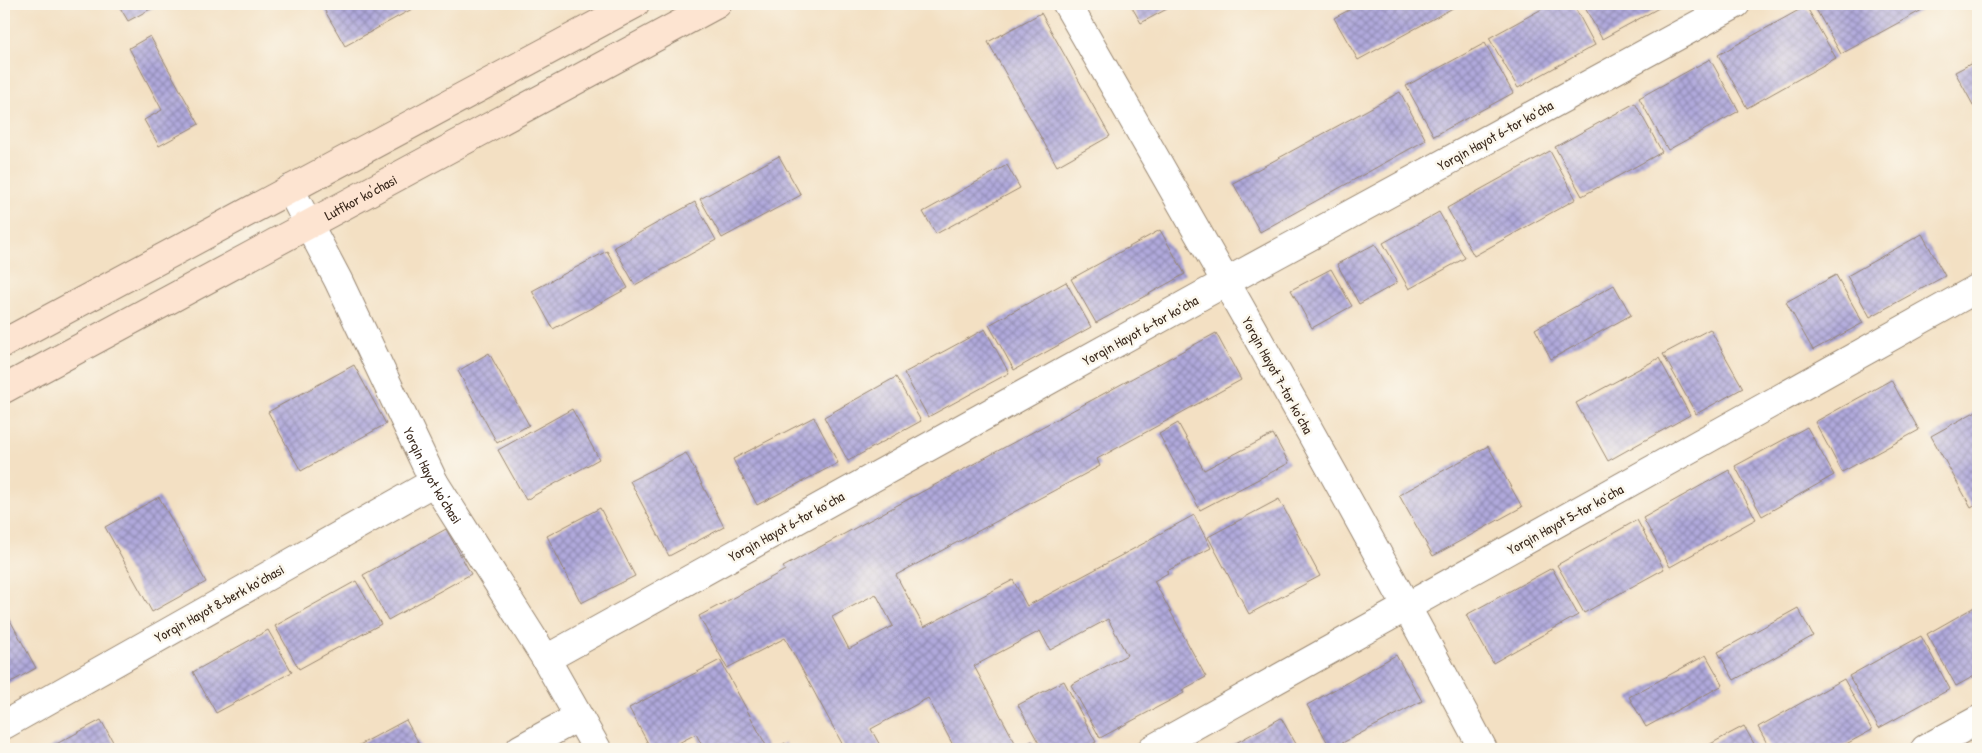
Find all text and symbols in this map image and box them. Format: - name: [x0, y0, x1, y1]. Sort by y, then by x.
- street label: Yorqin Hayot 6-tor koʻcha: [1434, 95, 1557, 176]
- street label: Lutfkor ko'chasi: [321, 169, 400, 224]
- street label: Yorqin Hayot 6-tor koʻcha: [1079, 290, 1202, 371]
- street label: Yorqin Hayot 7-tor koʻcha: [1237, 313, 1318, 438]
- street label: Yorqin Hayot ko'chasi: [400, 424, 467, 527]
- street label: Yorqin Hayot 5-tor koʻcha: [1504, 479, 1627, 560]
- street label: Yorqin Hayot 6-tor koʻcha: [725, 486, 848, 567]
- street label: Yorqin Hayot 8-berk koʻchasi: [151, 559, 288, 647]

